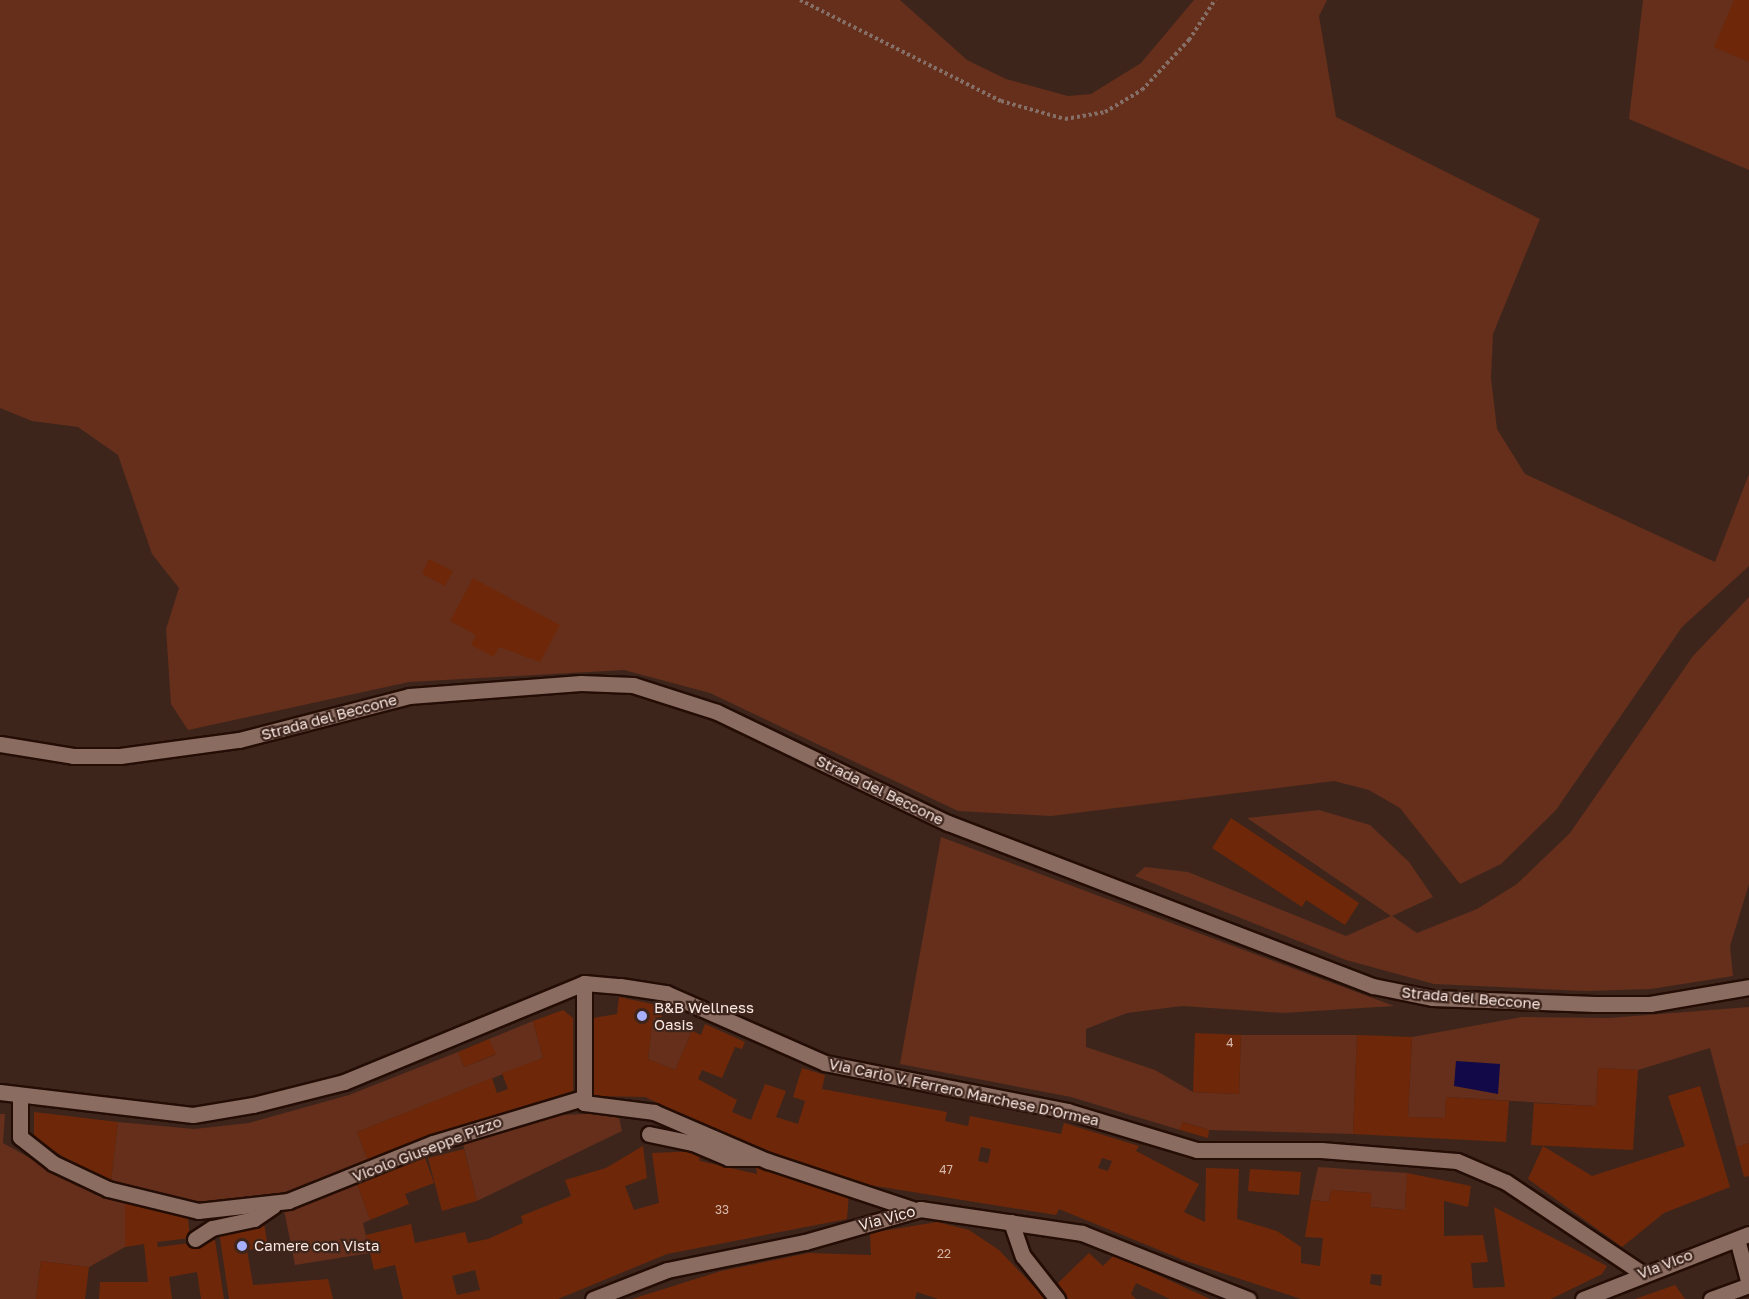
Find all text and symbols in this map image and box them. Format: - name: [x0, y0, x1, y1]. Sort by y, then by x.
- street label: Strada del Beccone: [259, 690, 399, 744]
- street label: Strada del Beccone: [813, 751, 947, 829]
- street label: Strada del Beccone: [1401, 983, 1541, 1013]
- place label: B&B Wellness Oasis: [654, 998, 754, 1033]
- marker: B&B Wellness Oasis: [635, 1009, 649, 1023]
- house number: 4: [1226, 1036, 1234, 1050]
- street label: Via Carlo V. Ferrero Marchese D'Ormea: [827, 1055, 1101, 1129]
- street label: Vicolo Giuseppe Pizzo: [350, 1112, 504, 1186]
- house number: 47: [939, 1163, 953, 1177]
- street label: Via Vico: [857, 1202, 917, 1234]
- house number: 33: [715, 1203, 729, 1217]
- place label: Camere con Vista: [254, 1237, 379, 1255]
- marker: Camere con Vista: [235, 1239, 249, 1253]
- street label: Via Vico: [1635, 1245, 1695, 1283]
- house number: 22: [937, 1247, 951, 1261]

